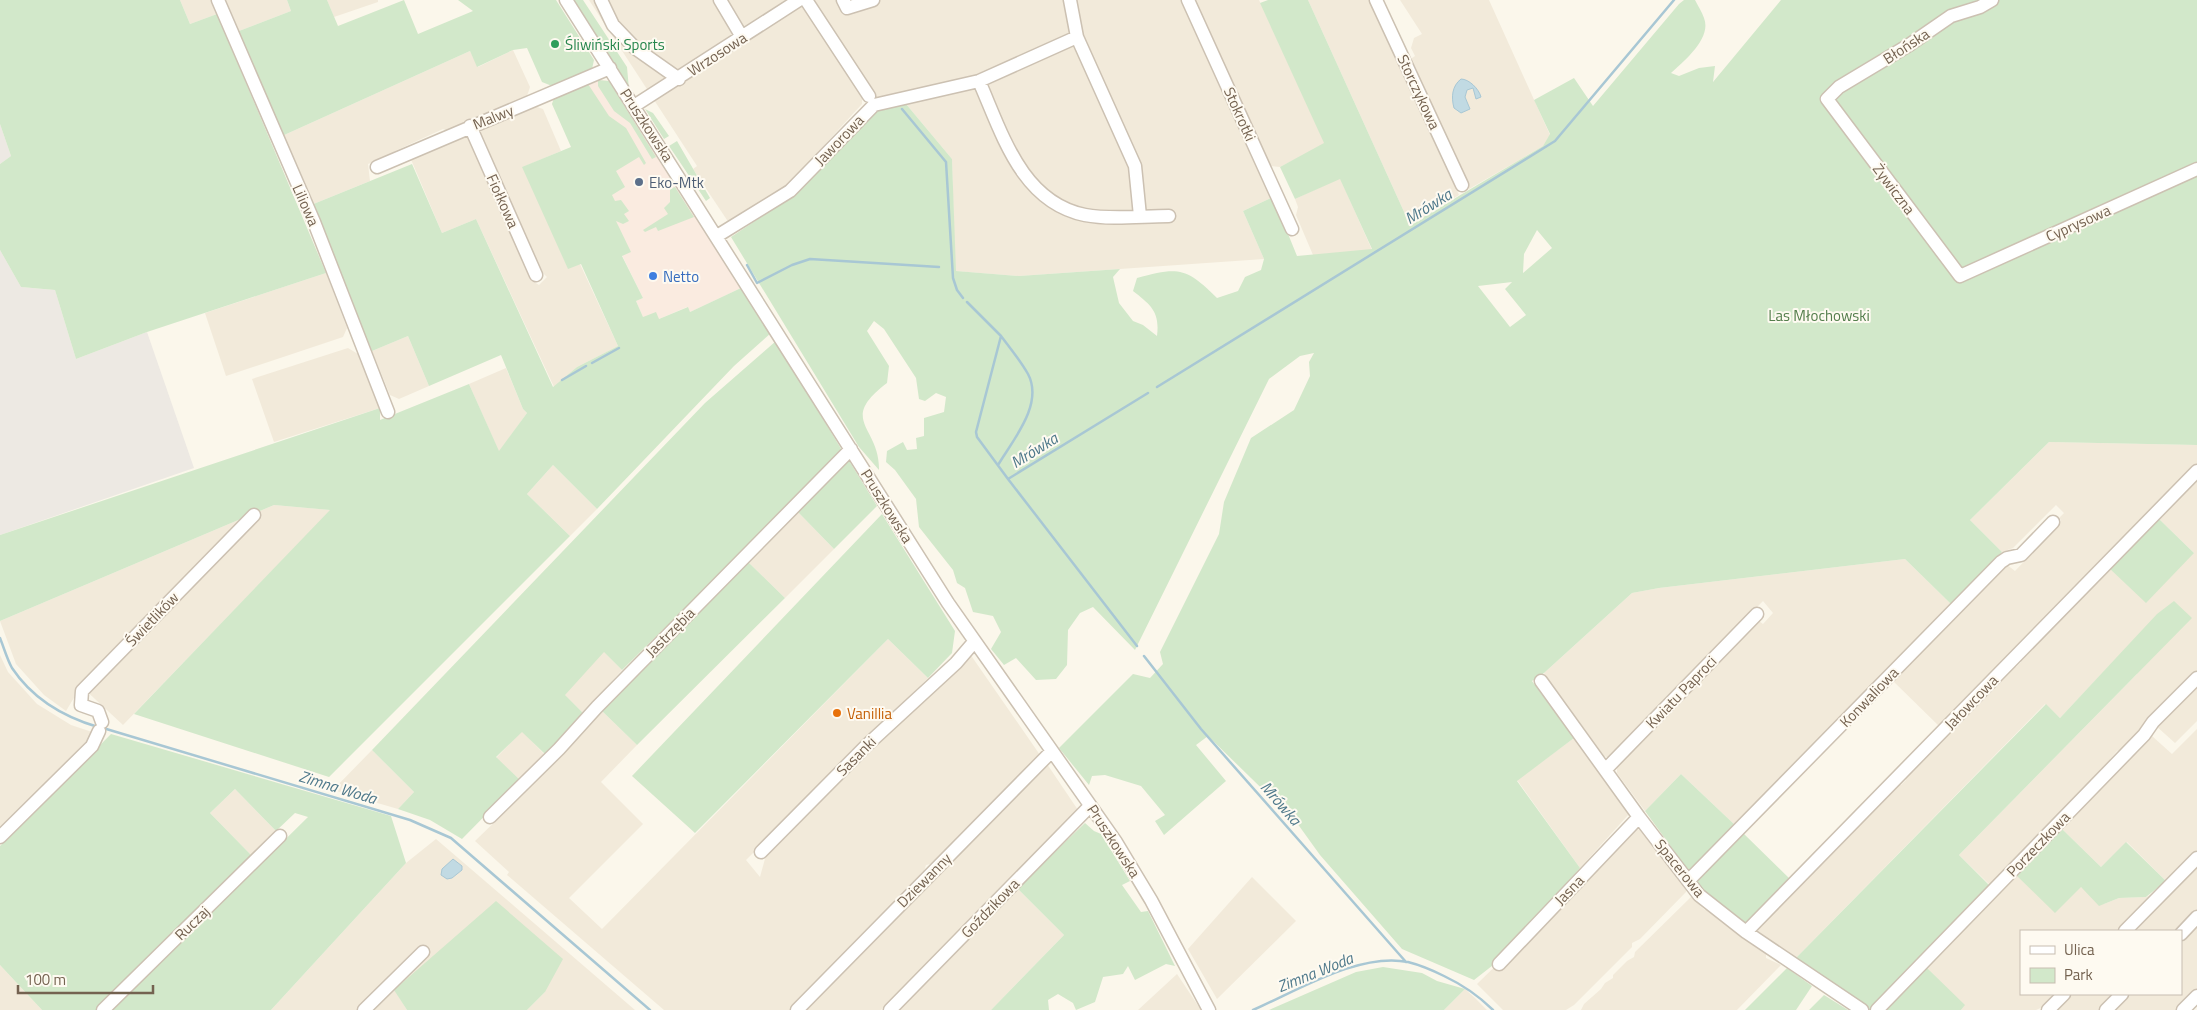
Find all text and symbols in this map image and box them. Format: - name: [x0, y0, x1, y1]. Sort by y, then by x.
- street label: Błońska: [1878, 22, 1934, 70]
- street label: Wrzosowa: [683, 26, 752, 82]
- place label: Śliwiński Sports: [565, 33, 665, 56]
- marker: Śliwiński Sports: [549, 38, 561, 50]
- street label: Storczykowa: [1392, 51, 1447, 134]
- street label: Stokrotki: [1218, 83, 1262, 145]
- street label: Pruszkowska: [615, 84, 680, 167]
- street label: Malwy: [469, 98, 517, 136]
- street label: Jaworowa: [809, 109, 869, 171]
- street label: Żywiczna: [1867, 159, 1921, 220]
- street label: Fiołkowa: [481, 170, 525, 232]
- place label: Eko-Mtk: [649, 171, 704, 194]
- marker: Eko-Mtk: [633, 176, 645, 188]
- street label: Liliowa: [287, 180, 326, 230]
- water label: Mrówka: [1400, 182, 1457, 230]
- street label: Cyprysowa: [2042, 198, 2115, 248]
- place label: Netto: [663, 265, 699, 288]
- marker: Netto: [647, 270, 659, 282]
- park label: Las Młochowski: [1768, 304, 1870, 327]
- water label: Mrówka: [1006, 426, 1063, 474]
- street label: Pruszkowska: [855, 464, 919, 548]
- street label: Świetlików: [120, 586, 184, 652]
- street label: Jastrzębia: [640, 601, 701, 662]
- street label: Kwiatu Paproci: [1640, 650, 1722, 734]
- street label: Konwaliowa: [1834, 661, 1904, 733]
- street label: Jałowcowa: [1939, 669, 2004, 735]
- place label: Vanillia: [847, 702, 892, 725]
- marker: Vanillia: [831, 707, 843, 719]
- street label: Sasanki: [831, 731, 881, 781]
- water label: Zimna Woda: [296, 764, 381, 810]
- water label: Mrówka: [1255, 776, 1308, 831]
- street label: Pruszkowska: [1082, 800, 1147, 883]
- street label: Porzeczkowa: [2001, 806, 2076, 882]
- street label: Spacerowa: [1649, 834, 1711, 903]
- street label: Dziewanny: [891, 847, 957, 913]
- street label: Jasna: [1549, 869, 1590, 910]
- street label: Goździkowa: [955, 872, 1025, 943]
- street label: Ruczaj: [169, 900, 215, 946]
- legend: [2020, 930, 2182, 995]
- text: Ulica: [2064, 938, 2095, 961]
- water label: Zimna Woda: [1273, 946, 1357, 998]
- scale bar: [18, 962, 152, 994]
- text: Park: [2064, 963, 2093, 986]
- text: 100 m: [25, 968, 66, 991]

